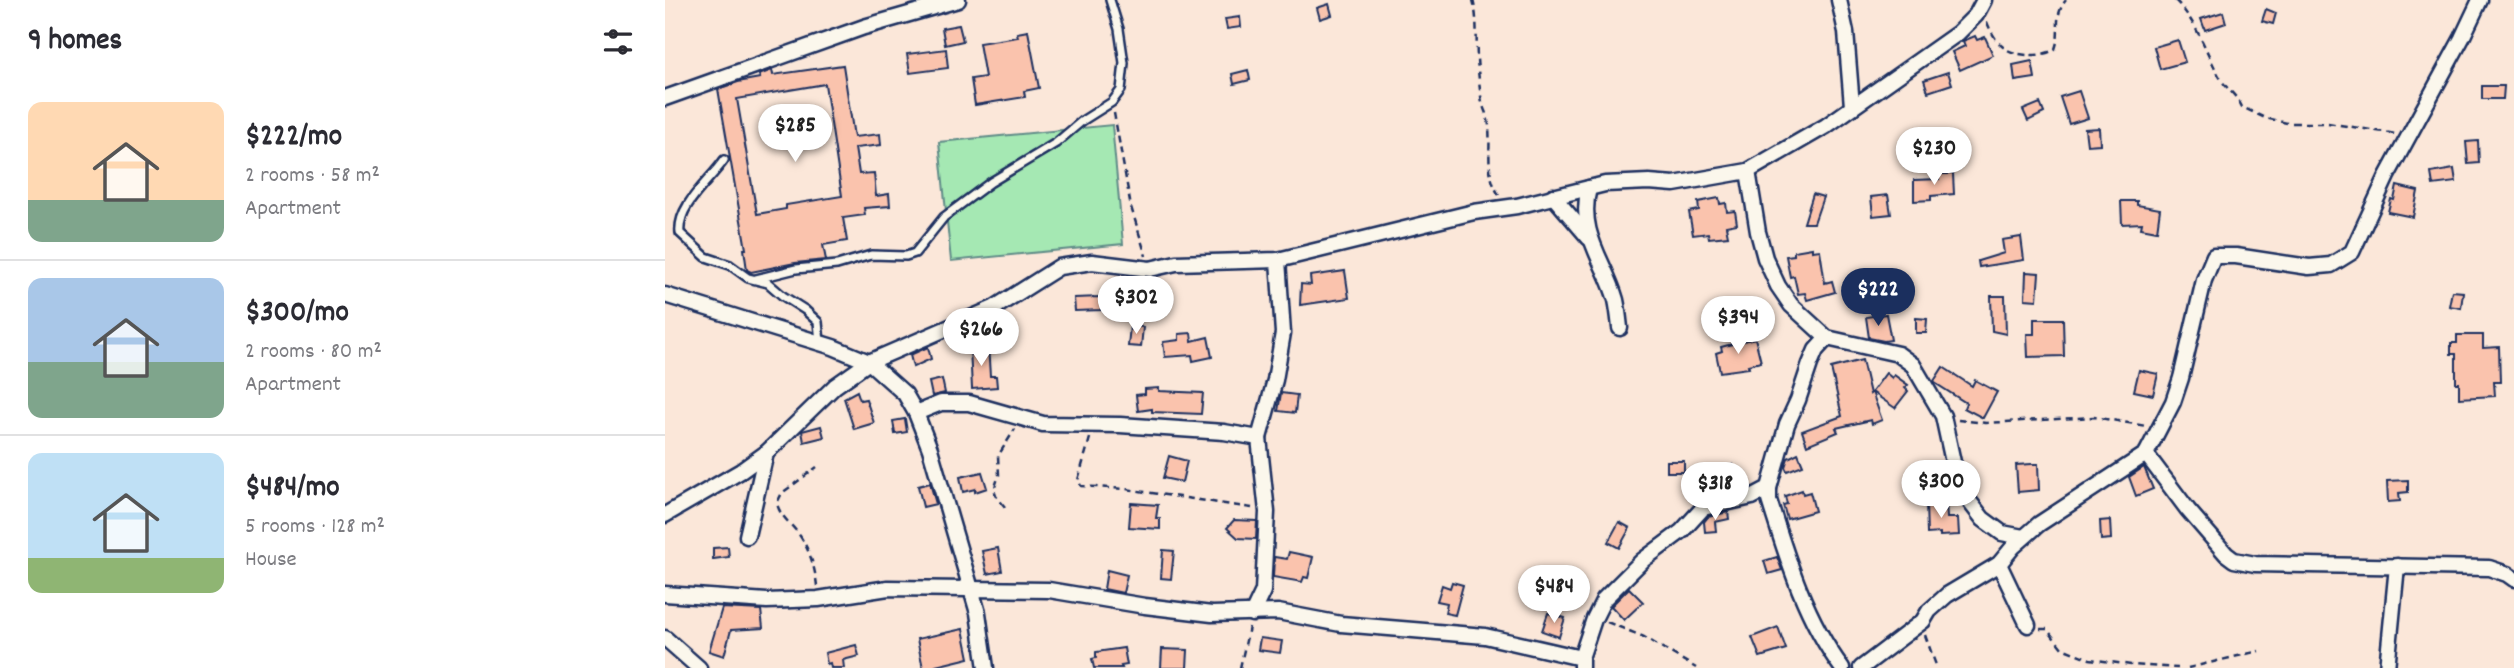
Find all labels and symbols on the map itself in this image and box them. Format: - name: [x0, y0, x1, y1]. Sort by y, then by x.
- pin: $285: [754, 104, 836, 164]
- pin: $230: [1893, 128, 1975, 187]
- pin: $222: [1837, 268, 1919, 328]
- pin: $302: [1095, 276, 1177, 336]
- pin: $394: [1697, 296, 1779, 356]
- pin: $266: [940, 308, 1022, 368]
- pin: $300: [1900, 461, 1982, 520]
- pin: $318: [1674, 462, 1756, 522]
- pin: $484: [1513, 566, 1595, 625]

